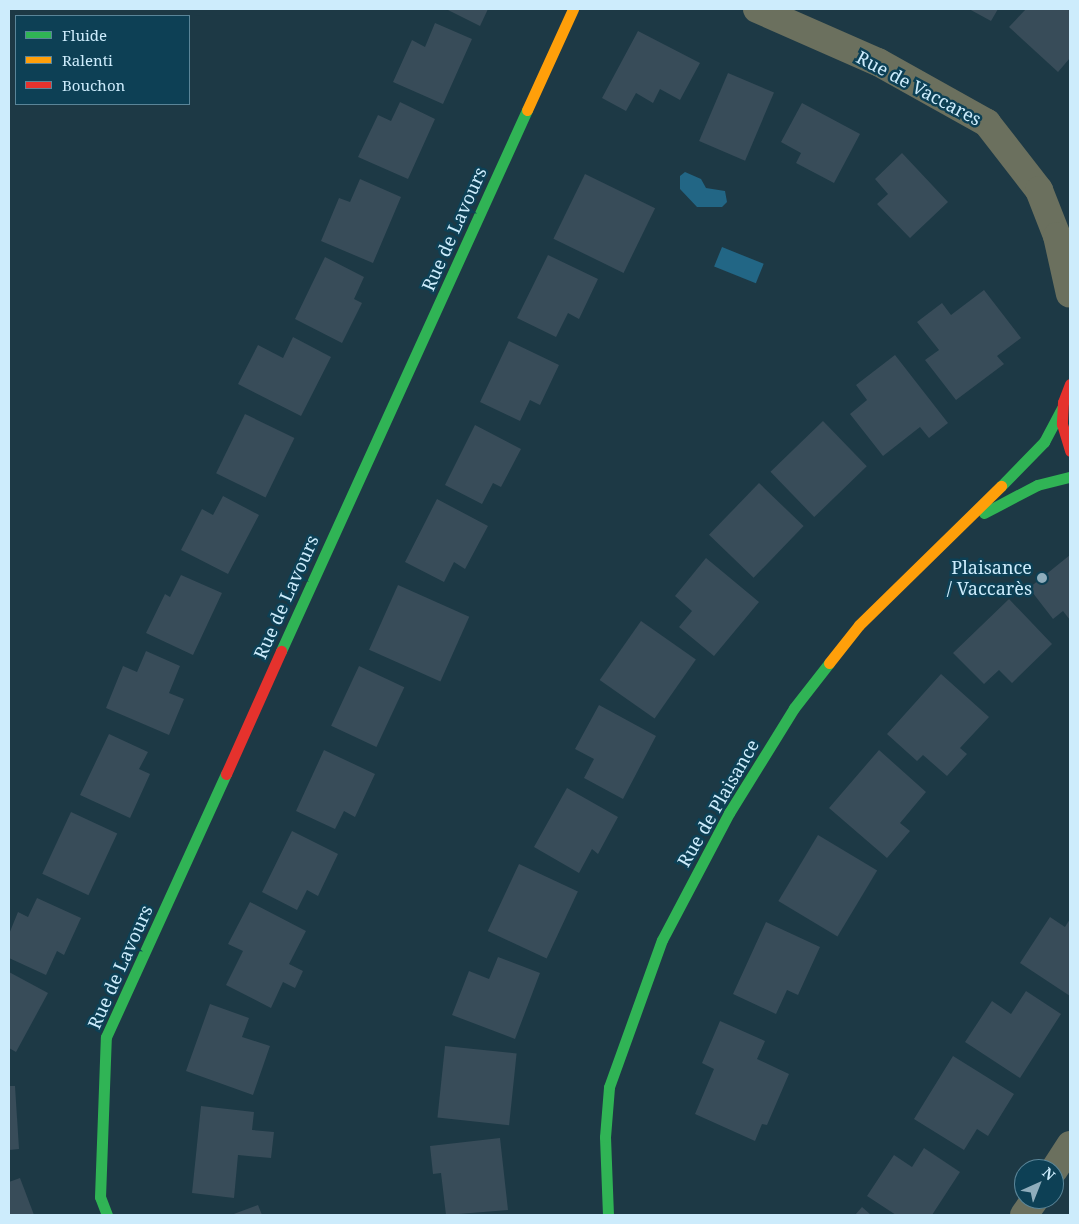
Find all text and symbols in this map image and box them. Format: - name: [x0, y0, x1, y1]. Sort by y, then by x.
- legend: [15, 15, 190, 105]
- text: Fluide: [62, 25, 107, 45]
- street label: Rue de Vaccares: [853, 46, 985, 130]
- text: Ralenti: [62, 50, 113, 70]
- text: Bouchon: [62, 75, 125, 95]
- street label: Rue de Lavours: [417, 164, 491, 294]
- street label: Rue de Lavours: [249, 532, 323, 662]
- place label: Plaisance / Vaccarès: [947, 557, 1032, 600]
- marker: Plaisance / Vaccarès: [1036, 572, 1048, 584]
- street label: Rue de Plaisance: [673, 735, 763, 871]
- street label: Rue de Lavours: [83, 902, 157, 1032]
- north arrow: [1014, 1159, 1064, 1209]
- text: N: [1038, 1163, 1060, 1184]

